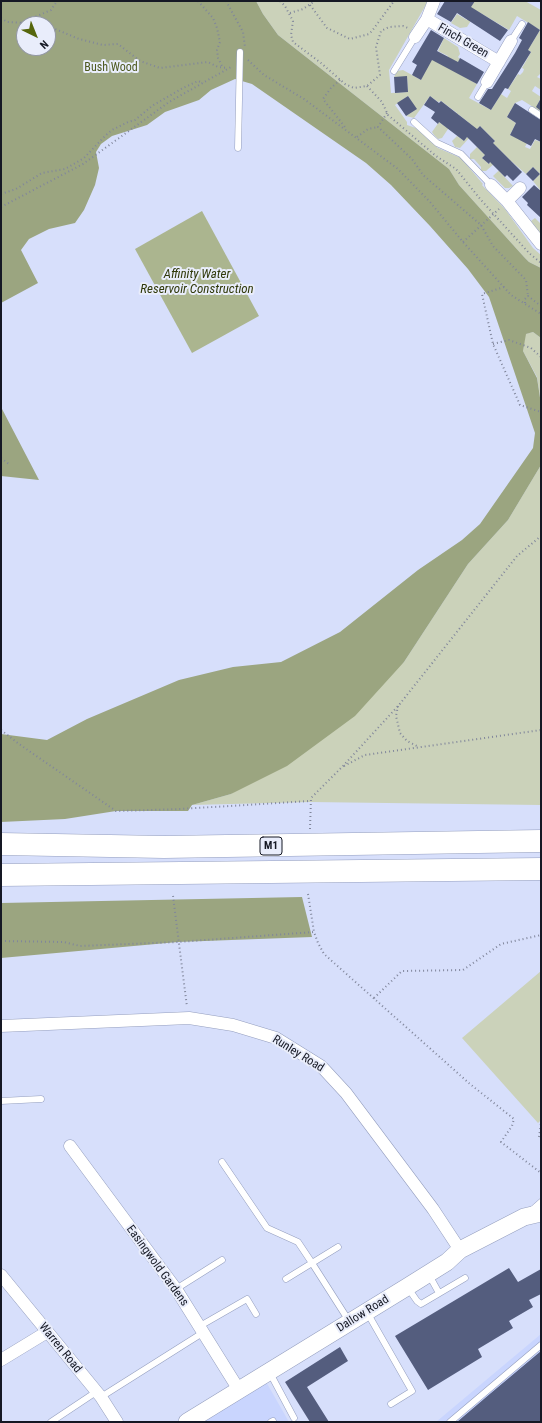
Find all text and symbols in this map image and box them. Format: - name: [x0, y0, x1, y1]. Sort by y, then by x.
- north arrow: [16, 16, 56, 56]
- street label: Finch Green: [435, 21, 491, 61]
- text: N: [37, 37, 51, 51]
- park label: Bush Wood: [84, 61, 138, 75]
- water label: Affinity Water Reservoir Construction: [140, 267, 254, 298]
- road number: M1: [260, 837, 282, 855]
- street label: Runley Road: [270, 1032, 326, 1076]
- street label: Easingwold Gardens: [123, 1223, 191, 1309]
- street label: Dallow Road: [334, 1292, 392, 1336]
- street label: Warren Road: [35, 1320, 85, 1376]

